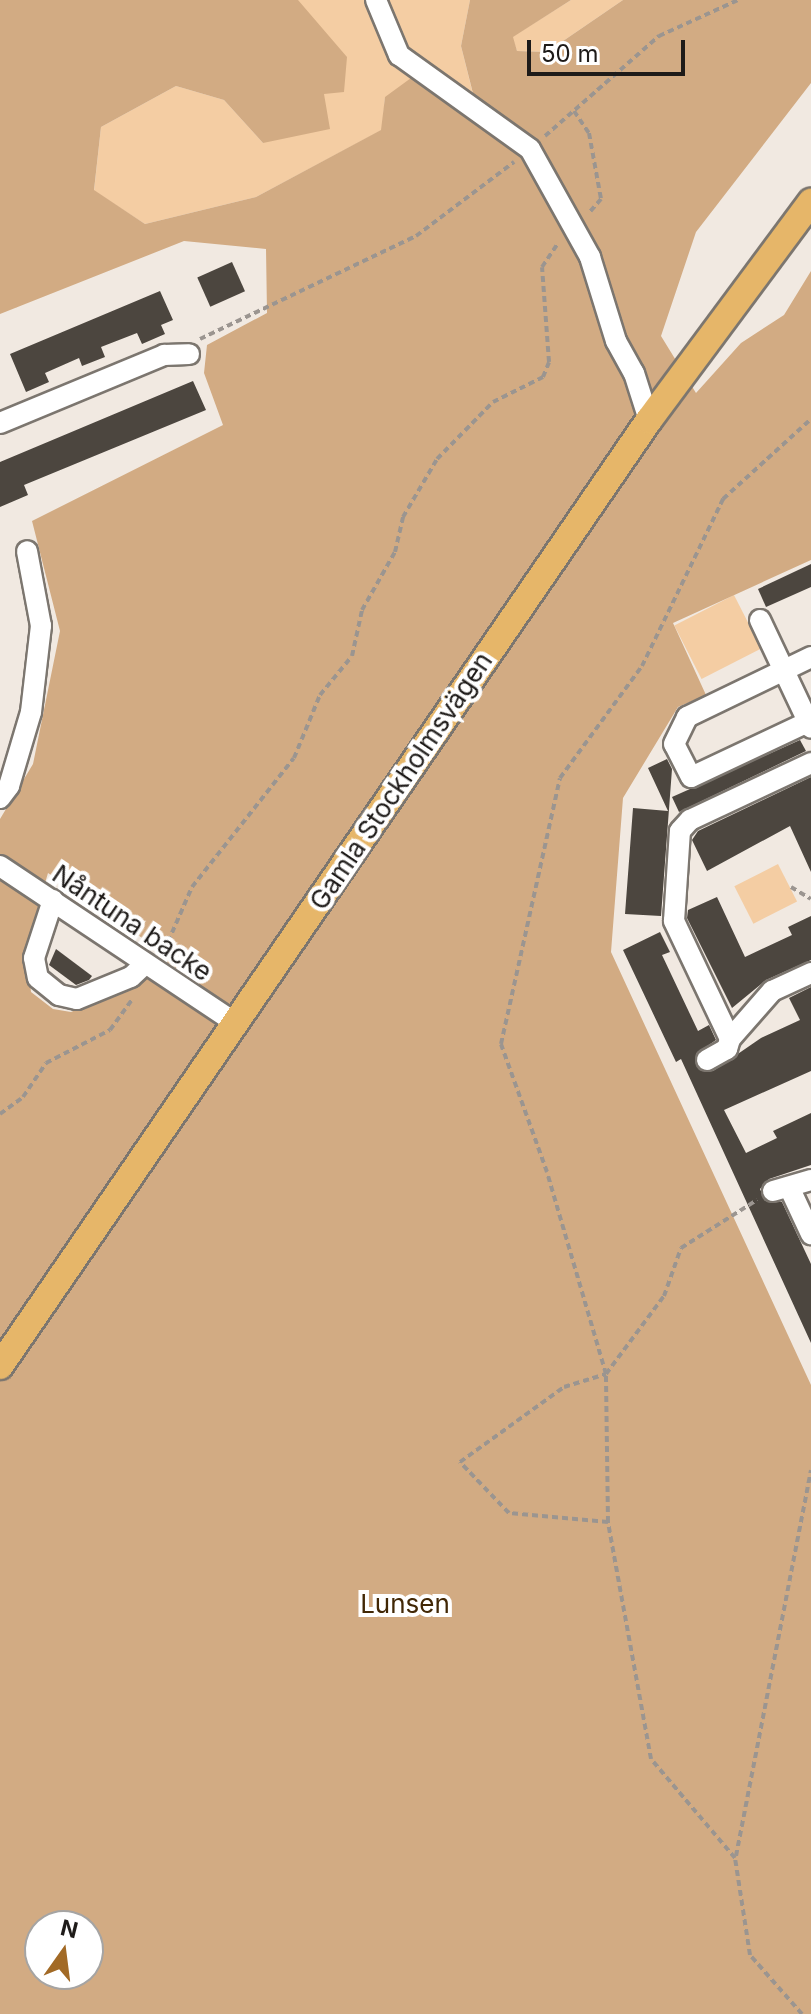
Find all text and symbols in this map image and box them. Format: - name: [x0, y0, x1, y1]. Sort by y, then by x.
- scale bar: [531, 24, 689, 74]
- text: 50 m: [541, 39, 599, 68]
- street label: Gamla Stockholmsvägen: [303, 646, 499, 916]
- street label: Nåntuna backe: [47, 858, 217, 988]
- park label: Lunsen: [360, 1588, 450, 1620]
- north arrow: [24, 1910, 104, 1990]
- text: N: [58, 1914, 81, 1943]

